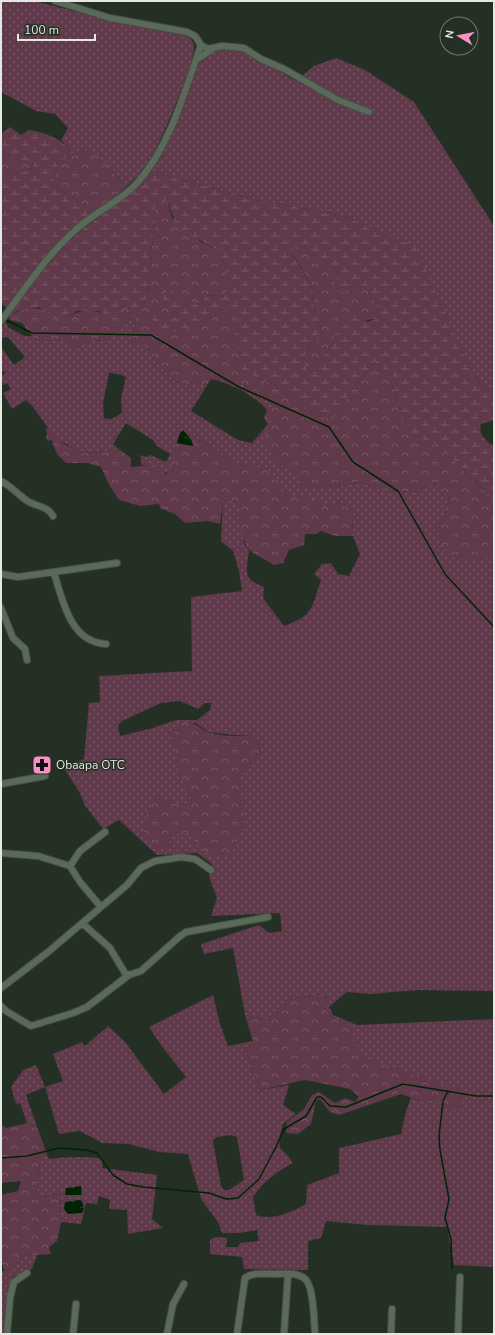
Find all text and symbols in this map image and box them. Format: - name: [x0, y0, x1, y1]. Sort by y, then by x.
- scale bar: [18, 16, 95, 42]
- north arrow: [439, 16, 479, 56]
- text: 100 m: [24, 22, 59, 38]
- text: N: [442, 29, 458, 40]
- pharmacy icon: Obaapa OTC: [31, 754, 53, 776]
- place label: Obaapa OTC: [56, 757, 125, 773]

